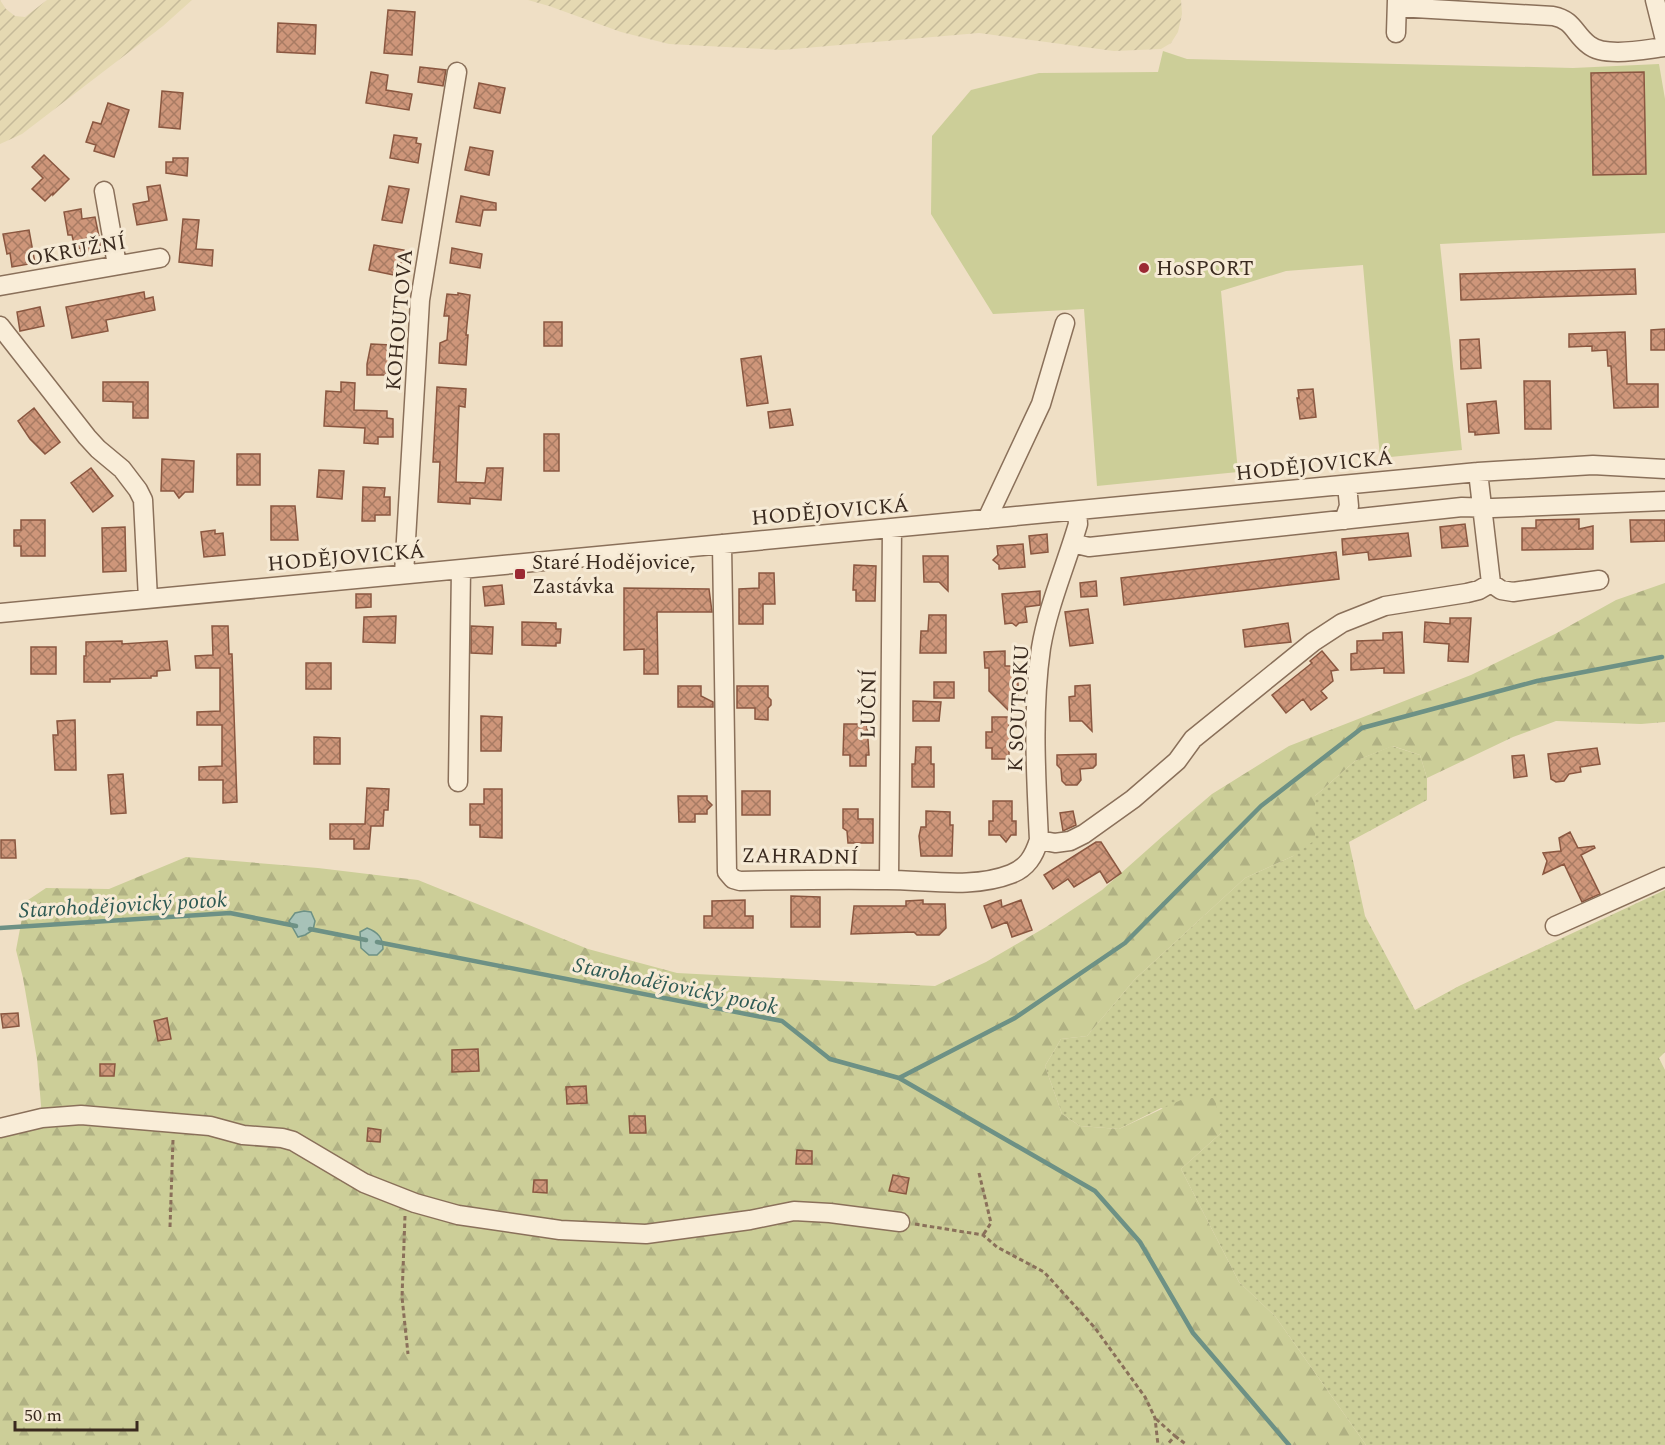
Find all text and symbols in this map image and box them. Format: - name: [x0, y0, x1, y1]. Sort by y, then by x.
- street label: OKRUŽNÍ: [24, 226, 129, 275]
- street label: KOHOUTOVA: [378, 248, 422, 392]
- place label: HoSPORT: [1156, 253, 1254, 285]
- marker: HoSPORT: [1137, 261, 1151, 275]
- street label: HODĚJOVICKÁ: [1234, 442, 1394, 490]
- street label: HODĚJOVICKÁ: [750, 489, 910, 535]
- street label: HODĚJOVICKÁ: [266, 535, 426, 581]
- place label: Staré Hodějovice, Zastávka: [532, 547, 695, 603]
- marker: Staré Hodějovice, Zastávka: [513, 567, 527, 581]
- street label: K SOUTOKU: [1000, 643, 1038, 773]
- street label: LUČNÍ: [852, 669, 886, 739]
- street label: ZAHRADNÍ: [741, 840, 859, 874]
- water label: Starohodějovický potok: [18, 884, 228, 927]
- water label: Starohodějovický potok: [570, 949, 781, 1024]
- scale bar: [15, 1394, 136, 1432]
- text: 50 m: [24, 1402, 62, 1429]

